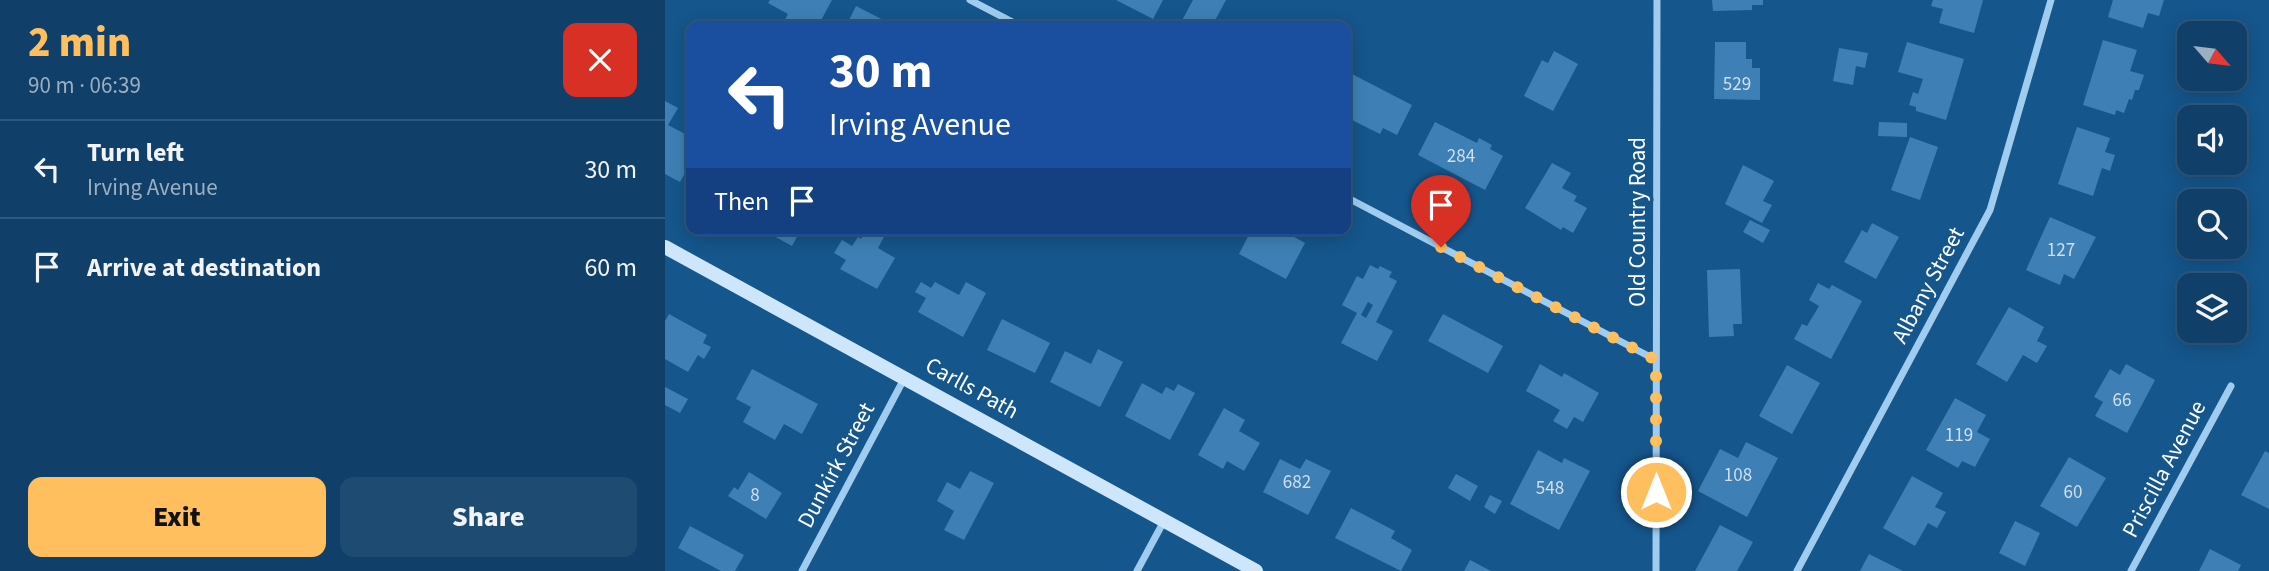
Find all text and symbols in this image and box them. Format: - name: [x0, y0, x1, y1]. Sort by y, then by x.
- text: 2 min: [28, 13, 131, 73]
- north arrow: [2177, 21, 2247, 91]
- map controls: [2177, 21, 2247, 343]
- button: close: [563, 23, 637, 97]
- text: 30 m: [829, 37, 933, 107]
- icon: left: [714, 49, 805, 140]
- text: 90 m · 06:39: [28, 69, 141, 102]
- house number: 529: [1723, 71, 1751, 98]
- text: Irving Avenue: [829, 102, 1011, 148]
- button: sound: [2177, 105, 2247, 175]
- text: Turn left: [87, 134, 184, 171]
- street label: Old Country Road: [1621, 137, 1654, 307]
- house number: 284: [1447, 143, 1475, 170]
- icon: left: [28, 150, 66, 188]
- text: 30 m: [584, 151, 637, 188]
- text: Irving Avenue: [87, 171, 218, 204]
- pin: [1411, 175, 1471, 247]
- icon: arrive: [783, 182, 821, 220]
- text: Then: [714, 183, 769, 220]
- icon: arrive: [1422, 186, 1460, 224]
- button: search: [2177, 189, 2247, 259]
- street label: Albany Street: [1883, 221, 1973, 349]
- house number: 127: [2047, 237, 2075, 264]
- icon: arrive: [28, 248, 66, 286]
- text: Arrive at destination: [87, 249, 321, 286]
- text: 60 m: [584, 249, 637, 286]
- button: layers: [2177, 273, 2247, 343]
- street label: Carlls Path: [919, 349, 1025, 427]
- house number: 66: [2113, 387, 2131, 414]
- street label: Priscilla Avenue: [2114, 394, 2214, 544]
- street label: Dunkirk Street: [789, 396, 883, 534]
- house number: 119: [1945, 422, 1973, 449]
- position arrow: [1619, 455, 1693, 529]
- house number: 108: [1724, 462, 1752, 489]
- house number: 682: [1283, 469, 1311, 496]
- house number: 548: [1536, 475, 1564, 502]
- button: Exit: [28, 477, 326, 557]
- button: Share: [340, 477, 637, 557]
- house number: 60: [2064, 479, 2082, 506]
- house number: 8: [750, 482, 760, 509]

